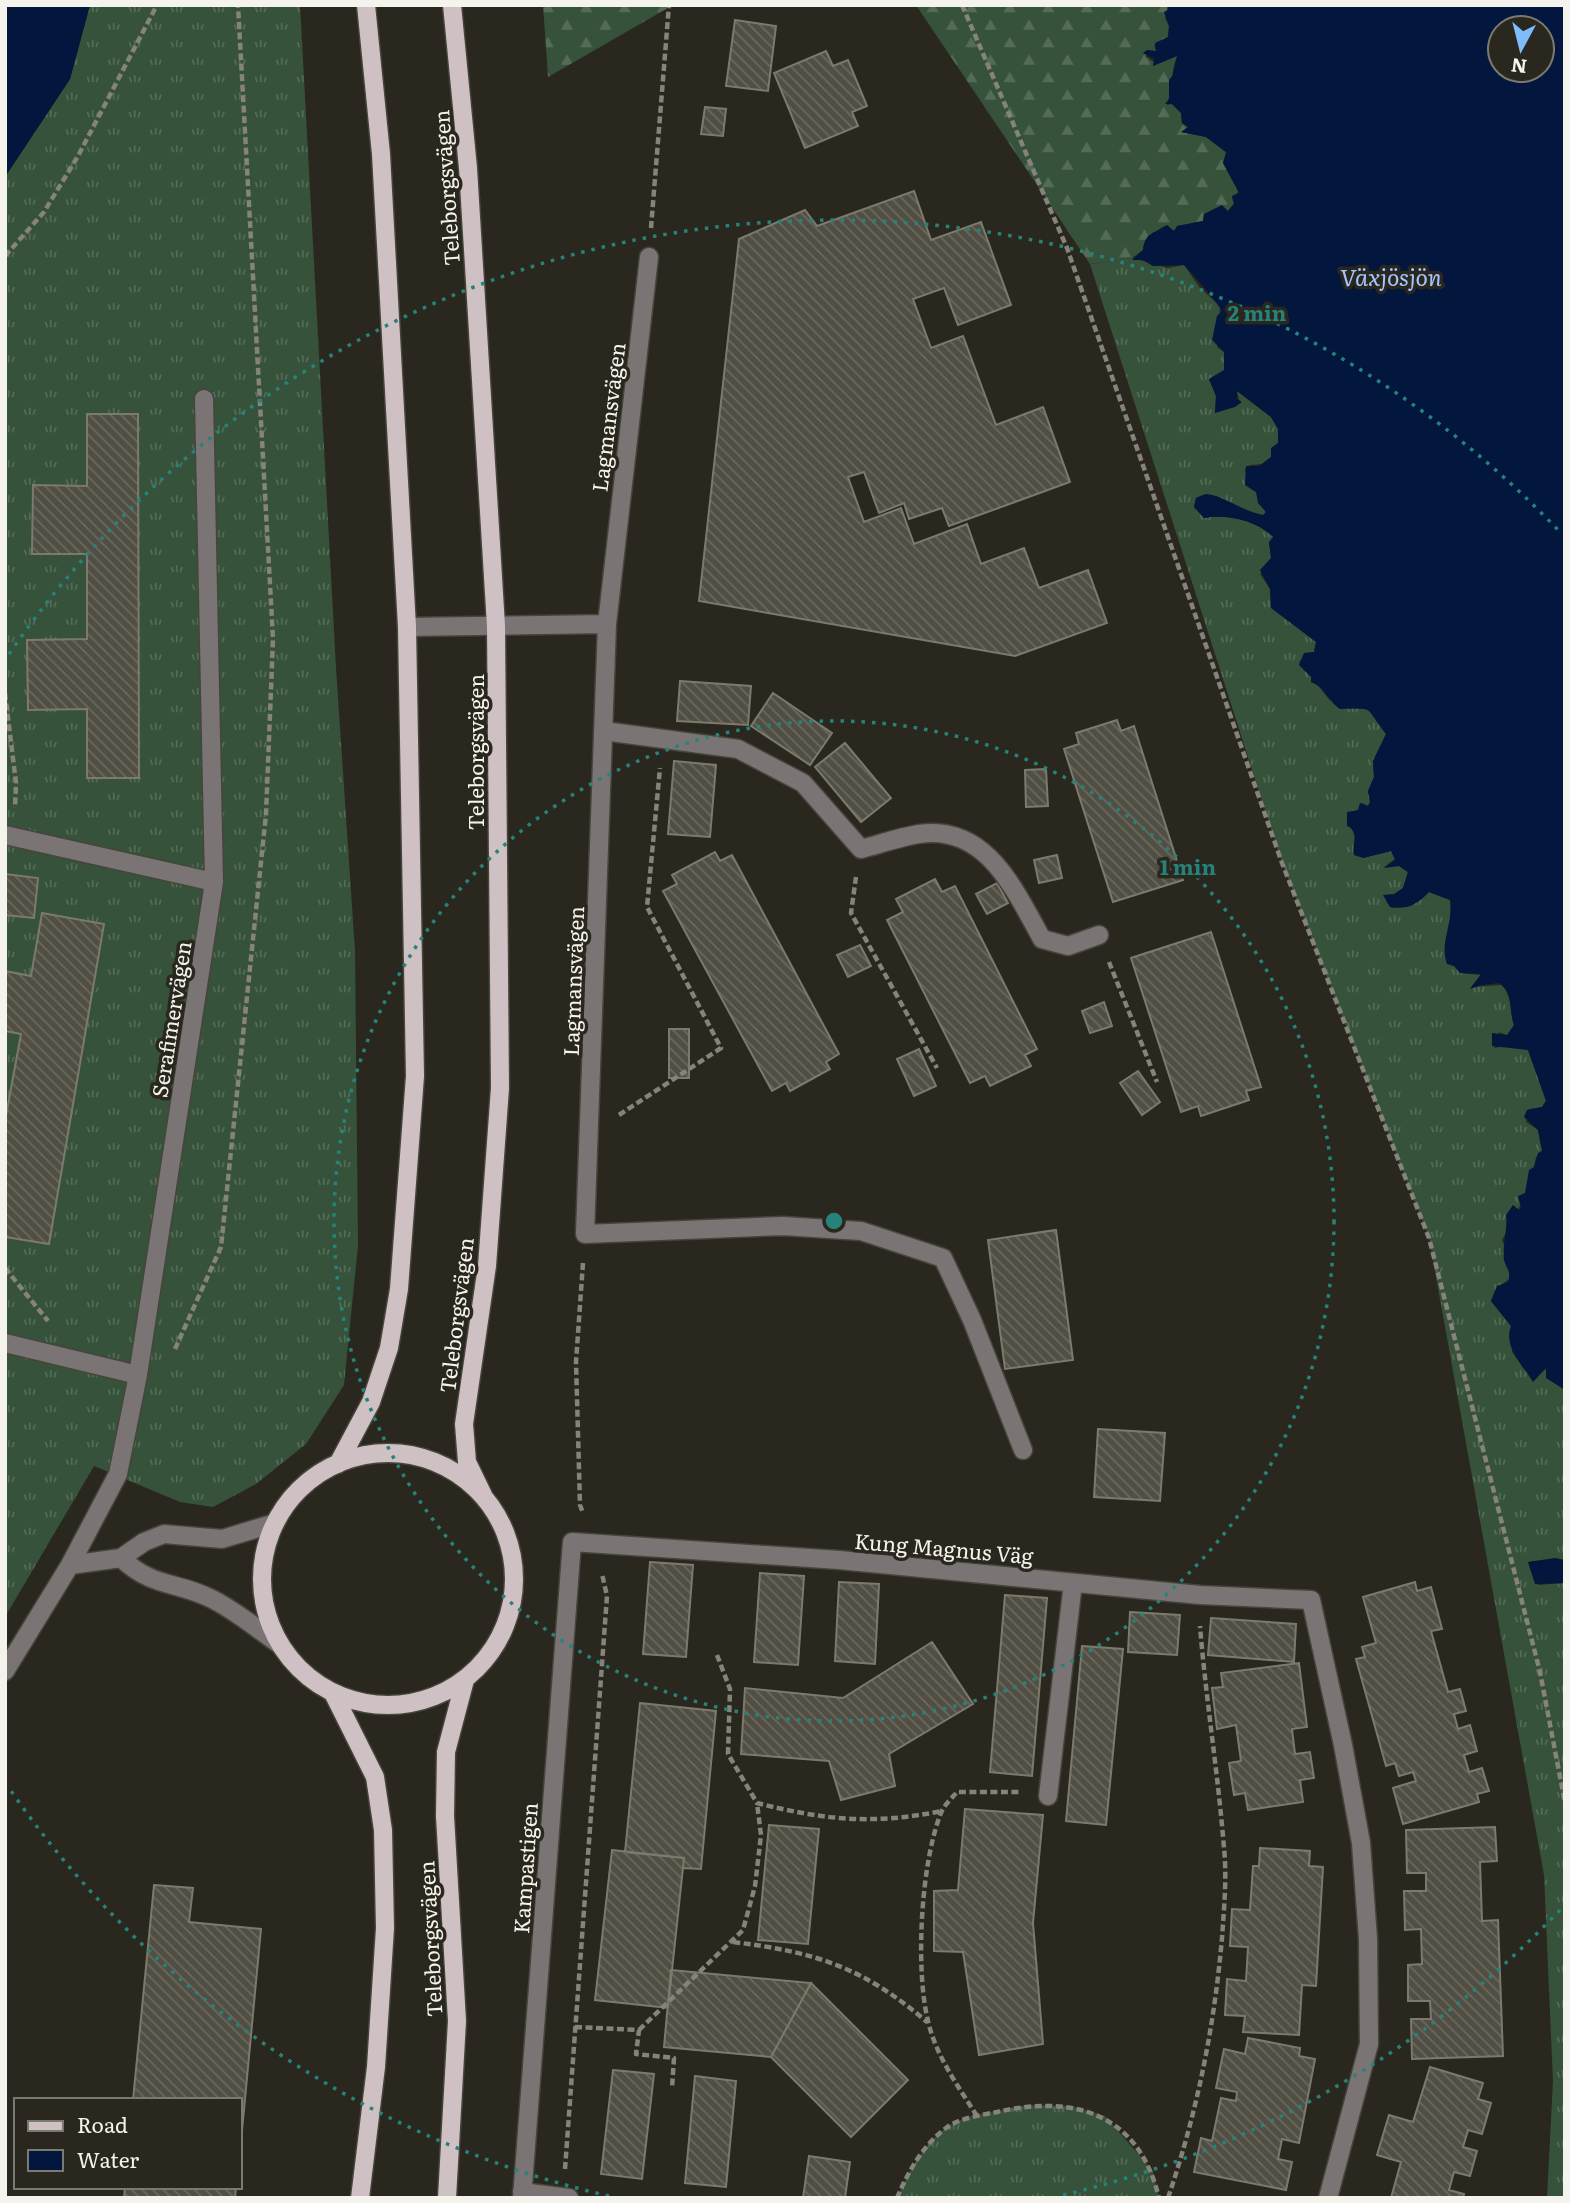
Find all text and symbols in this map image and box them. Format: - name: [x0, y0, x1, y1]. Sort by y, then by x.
- north arrow: [1486, 14, 1556, 84]
- text: N: [1509, 52, 1528, 82]
- street label: Teleborgsvägen: [424, 109, 466, 267]
- water label: Växjösjön: [1340, 259, 1442, 293]
- text: 2 min: [1228, 296, 1287, 327]
- street label: Lagmansvägen: [582, 340, 632, 493]
- street label: Teleborgsvägen: [459, 674, 490, 830]
- text: 1 min: [1160, 850, 1216, 881]
- street label: Lagmansvägen: [554, 905, 590, 1057]
- street label: Serafimervägen: [142, 938, 198, 1099]
- centre of rings: [822, 1209, 846, 1233]
- street label: Teleborgsvägen: [430, 1235, 480, 1395]
- street label: Kung Magnus Väg: [853, 1524, 1035, 1570]
- street label: Kampastigen: [504, 1801, 544, 1935]
- street label: Teleborgsvägen: [409, 1860, 449, 2018]
- legend: [14, 2098, 242, 2189]
- text: Road: [77, 2108, 128, 2139]
- text: Water: [77, 2143, 139, 2174]

